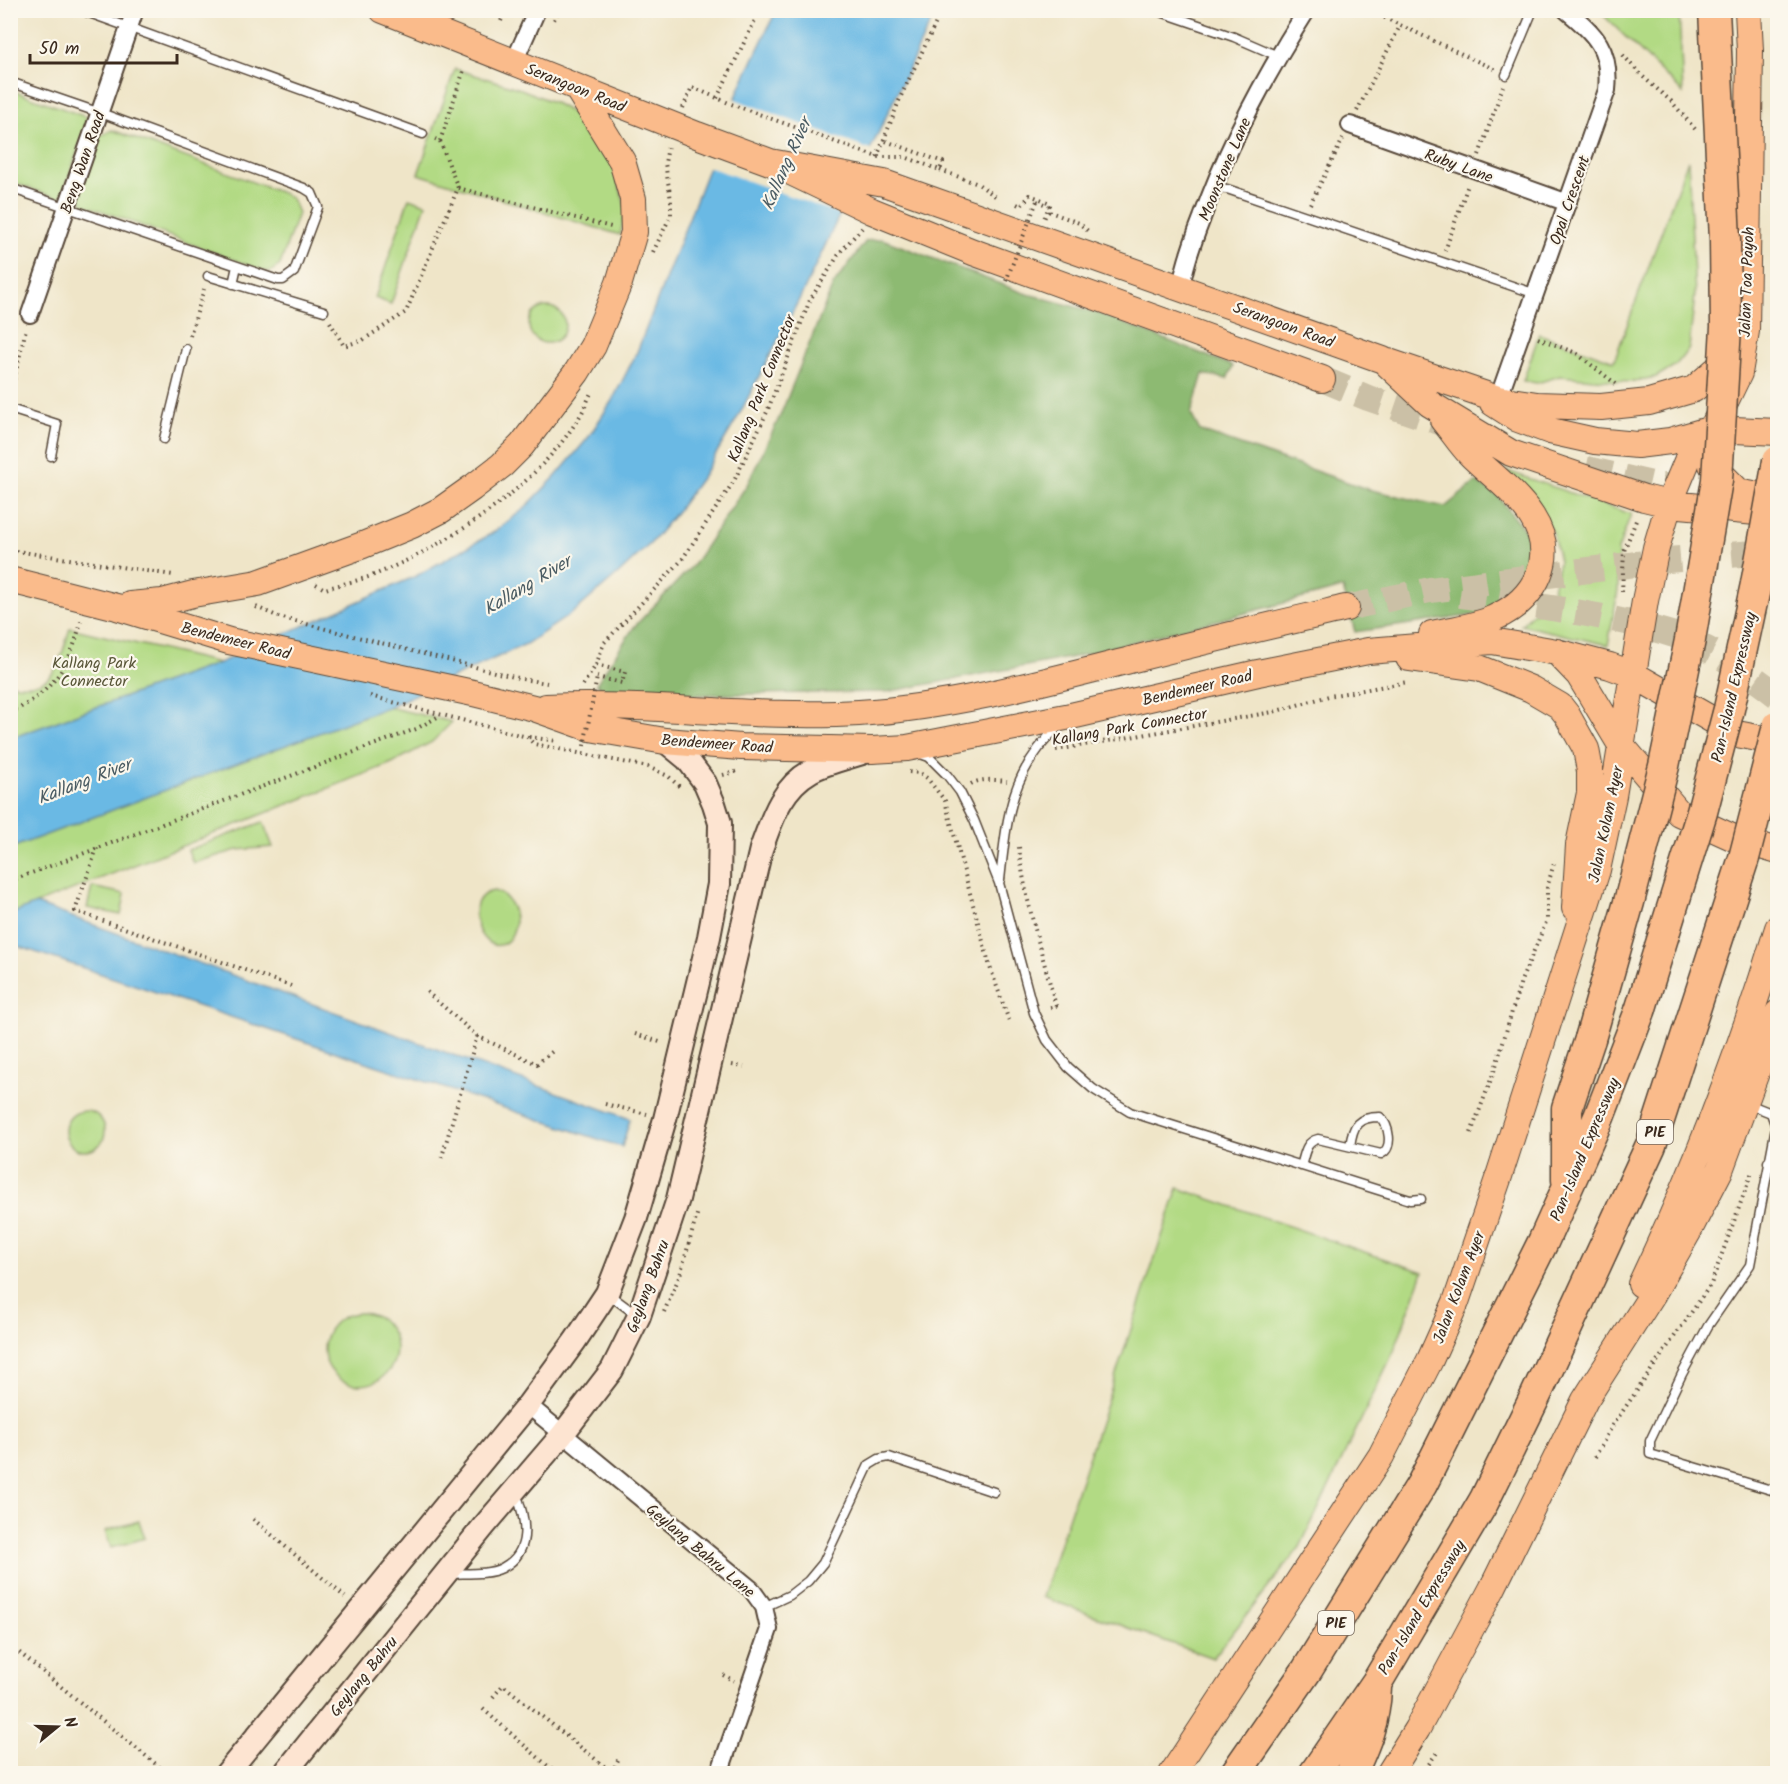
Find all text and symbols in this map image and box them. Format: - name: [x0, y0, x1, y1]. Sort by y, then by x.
- scale bar: [30, 27, 177, 65]
- text: 50 m: [39, 35, 79, 64]
- street label: Serangoon Road: [522, 57, 630, 120]
- street label: Beng Wan Road: [54, 107, 113, 217]
- water label: Kallang River: [754, 110, 822, 215]
- street label: Moonstone Lane: [1192, 114, 1258, 225]
- street label: Ruby Lane: [1421, 142, 1496, 190]
- street label: Opal Crescent: [1543, 152, 1598, 249]
- street label: Jalan Toa Payoh: [1733, 226, 1762, 338]
- street label: Serangoon Road: [1229, 296, 1339, 356]
- street label: Kallang Park Connector: [721, 309, 804, 466]
- water label: Kallang River: [478, 546, 581, 624]
- street label: Pan-Island Expressway: [1705, 609, 1764, 765]
- street label: Bendemeer Road: [178, 616, 294, 667]
- park label: Kallang Park Connector: [52, 651, 136, 694]
- street label: Bendemeer Road: [1140, 663, 1256, 713]
- street label: Kallang Park Connector: [1050, 701, 1211, 753]
- street label: Bendemeer Road: [660, 728, 775, 761]
- water label: Kallang River: [34, 750, 139, 814]
- street label: Jalan Kolam Ayer: [1582, 762, 1631, 885]
- street label: Pan-Island Expressway: [1544, 1073, 1627, 1225]
- road number: PIE: [1637, 1120, 1673, 1144]
- street label: Jalan Kolam Ayer: [1427, 1226, 1493, 1347]
- street label: Geylang Bahru: [620, 1236, 677, 1337]
- street label: Geylang Bahru Lane: [640, 1498, 760, 1604]
- street label: Pan-Island Expressway: [1372, 1535, 1473, 1680]
- road number: PIE: [1318, 1611, 1354, 1635]
- street label: Geylang Bahru: [324, 1631, 405, 1723]
- north arrow: [27, 1697, 87, 1757]
- text: N: [56, 1714, 83, 1731]

